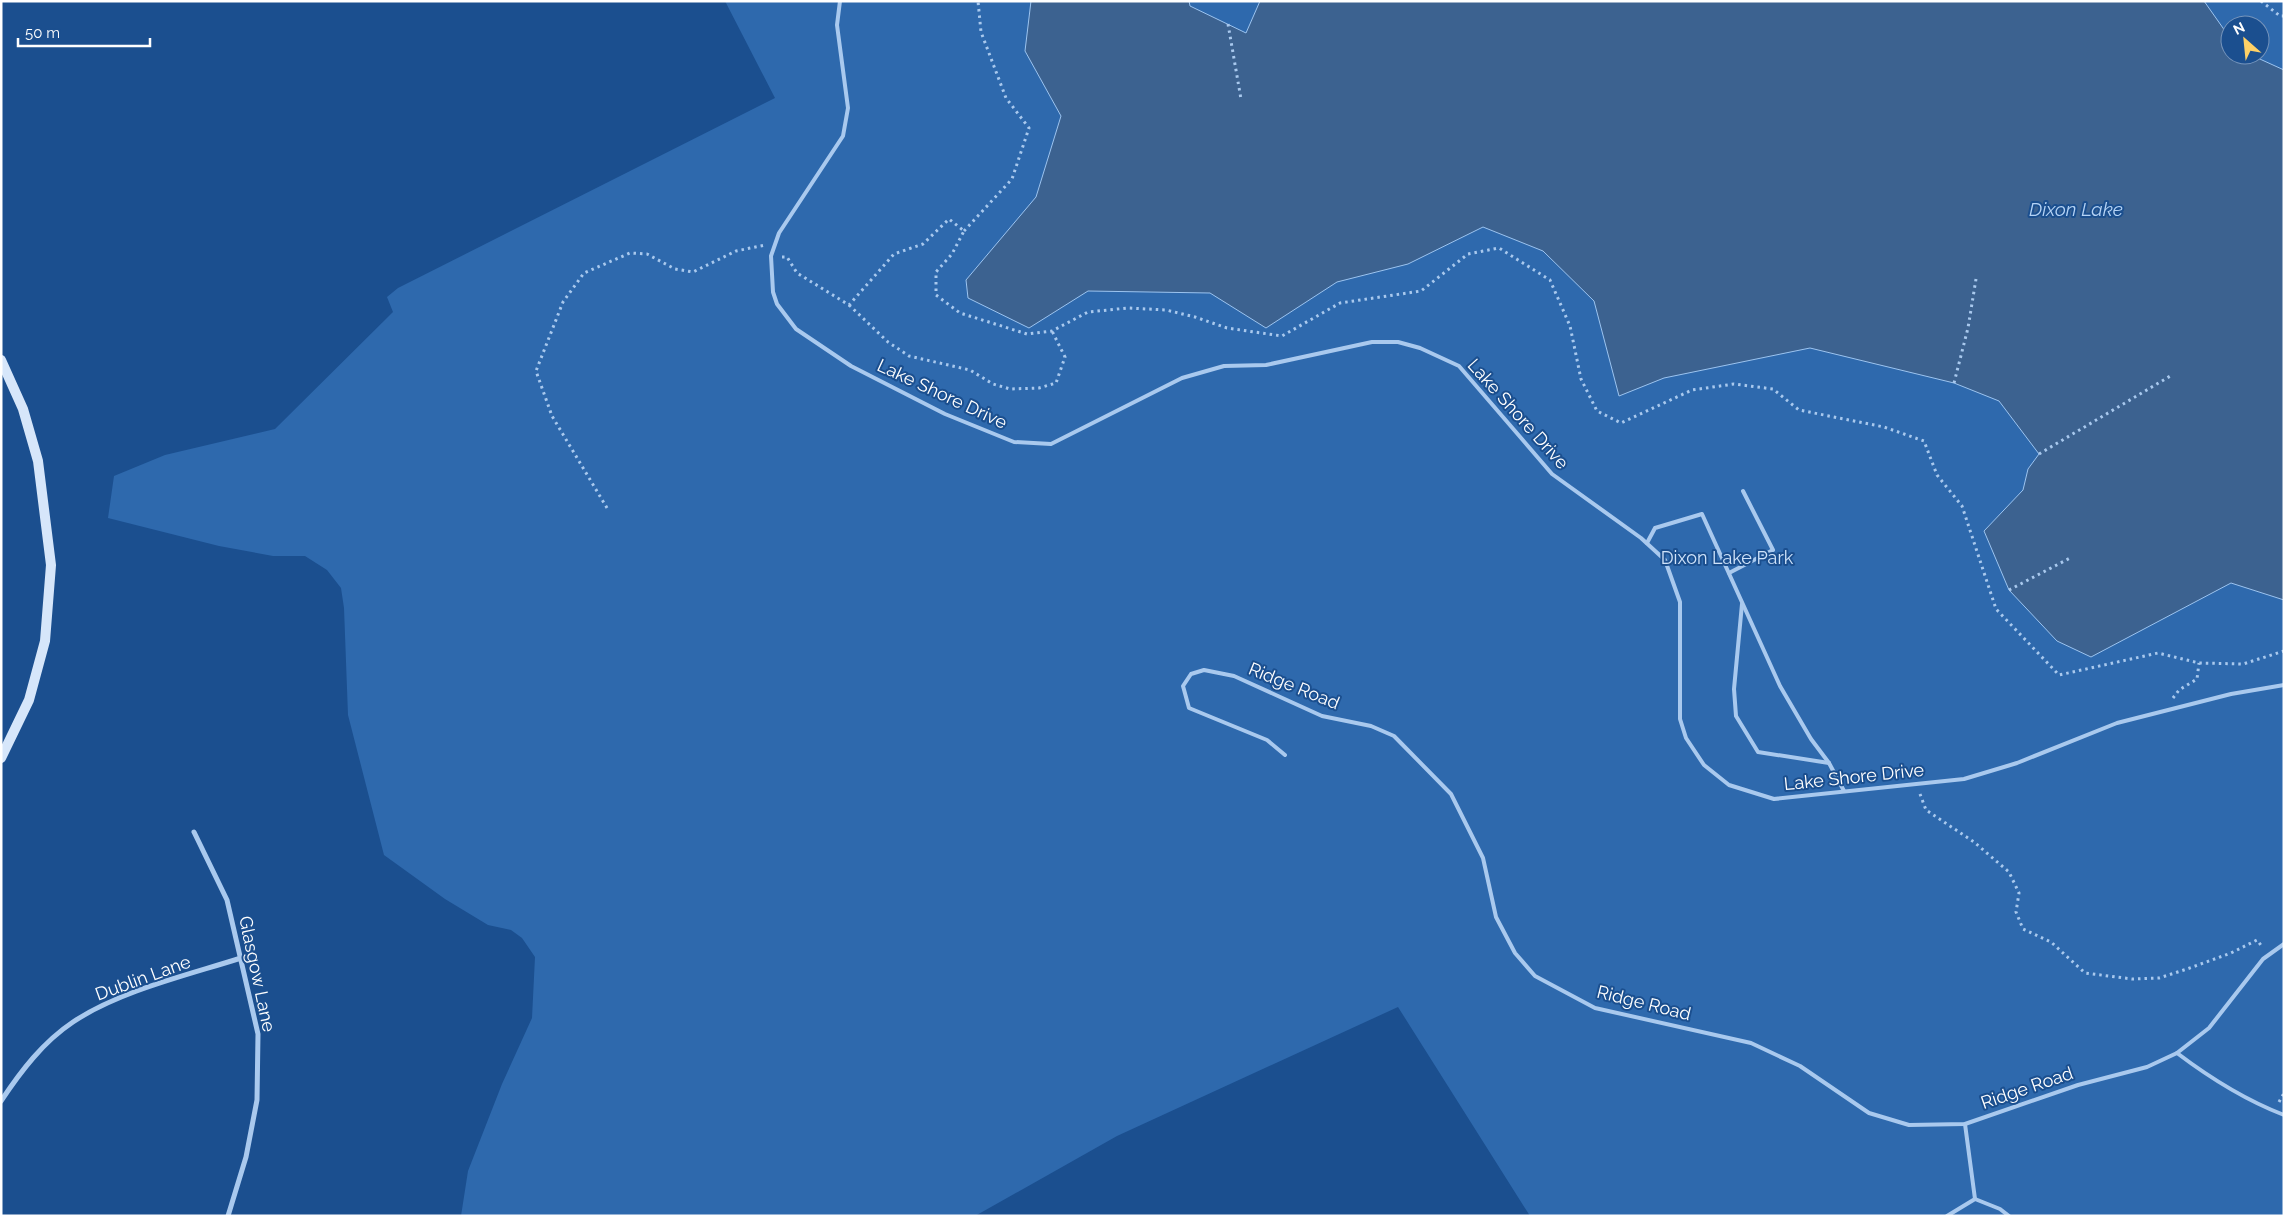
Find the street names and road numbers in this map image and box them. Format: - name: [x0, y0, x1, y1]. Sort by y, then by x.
- street label: Lake Shore Drive: [874, 354, 1011, 433]
- street label: Lake Shore Drive: [1463, 354, 1574, 473]
- street label: Ridge Road: [1246, 658, 1343, 713]
- street label: Lake Shore Drive: [1783, 759, 1925, 794]
- street label: Glasgow Lane: [235, 914, 280, 1034]
- street label: Dublin Lane: [92, 950, 194, 1004]
- street label: Ridge Road: [1595, 981, 1693, 1024]
- street label: Ridge Road: [1978, 1062, 2076, 1113]

